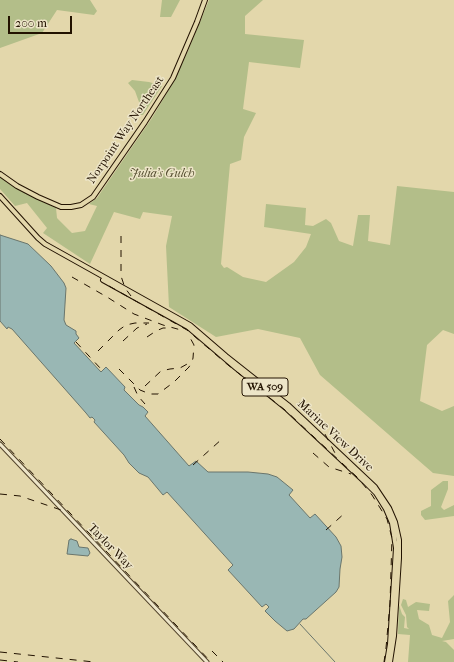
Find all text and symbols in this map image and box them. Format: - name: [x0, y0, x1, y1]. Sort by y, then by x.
- scale bar: [10, 8, 74, 34]
- text: 200 m: [15, 16, 47, 30]
- street label: Norpoint Way Northeast: [85, 73, 167, 187]
- park label: Julia's Gulch: [129, 167, 195, 181]
- road number: WA 509: [242, 378, 288, 396]
- street label: Marine View Drive: [294, 397, 376, 475]
- street label: Taylor Way: [85, 521, 135, 573]

